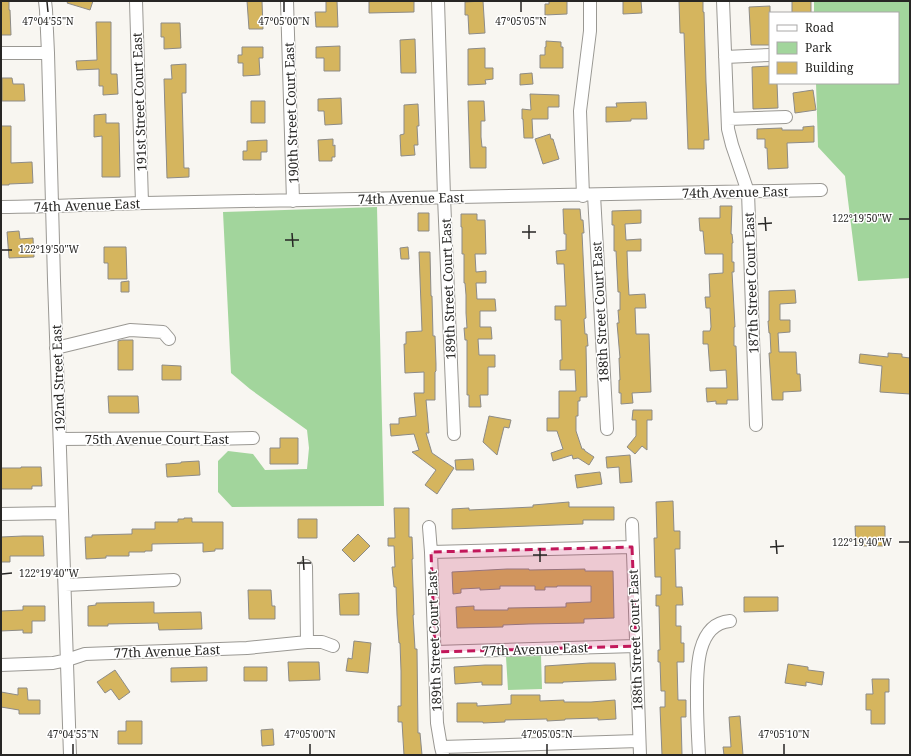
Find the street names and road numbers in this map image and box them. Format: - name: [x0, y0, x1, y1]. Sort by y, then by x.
- street label: 191st Street Court East: [128, 32, 150, 172]
- street label: 190th Street Court East: [280, 42, 302, 184]
- street label: 74th Avenue East: [682, 182, 789, 202]
- street label: 74th Avenue East: [358, 188, 465, 208]
- street label: 74th Avenue East: [33, 194, 141, 216]
- street label: 187th Street Court East: [740, 212, 762, 354]
- street label: 189th Street Court East: [437, 218, 459, 360]
- street label: 188th Street Court East: [587, 241, 613, 383]
- street label: 192nd Street East: [47, 324, 69, 432]
- street label: 75th Avenue Court East: [85, 430, 230, 448]
- street label: 188th Street Court East: [624, 569, 646, 711]
- street label: 189th Street Court East: [423, 570, 445, 712]
- street label: 77th Avenue East: [481, 638, 589, 660]
- street label: 77th Avenue East: [113, 640, 221, 662]

